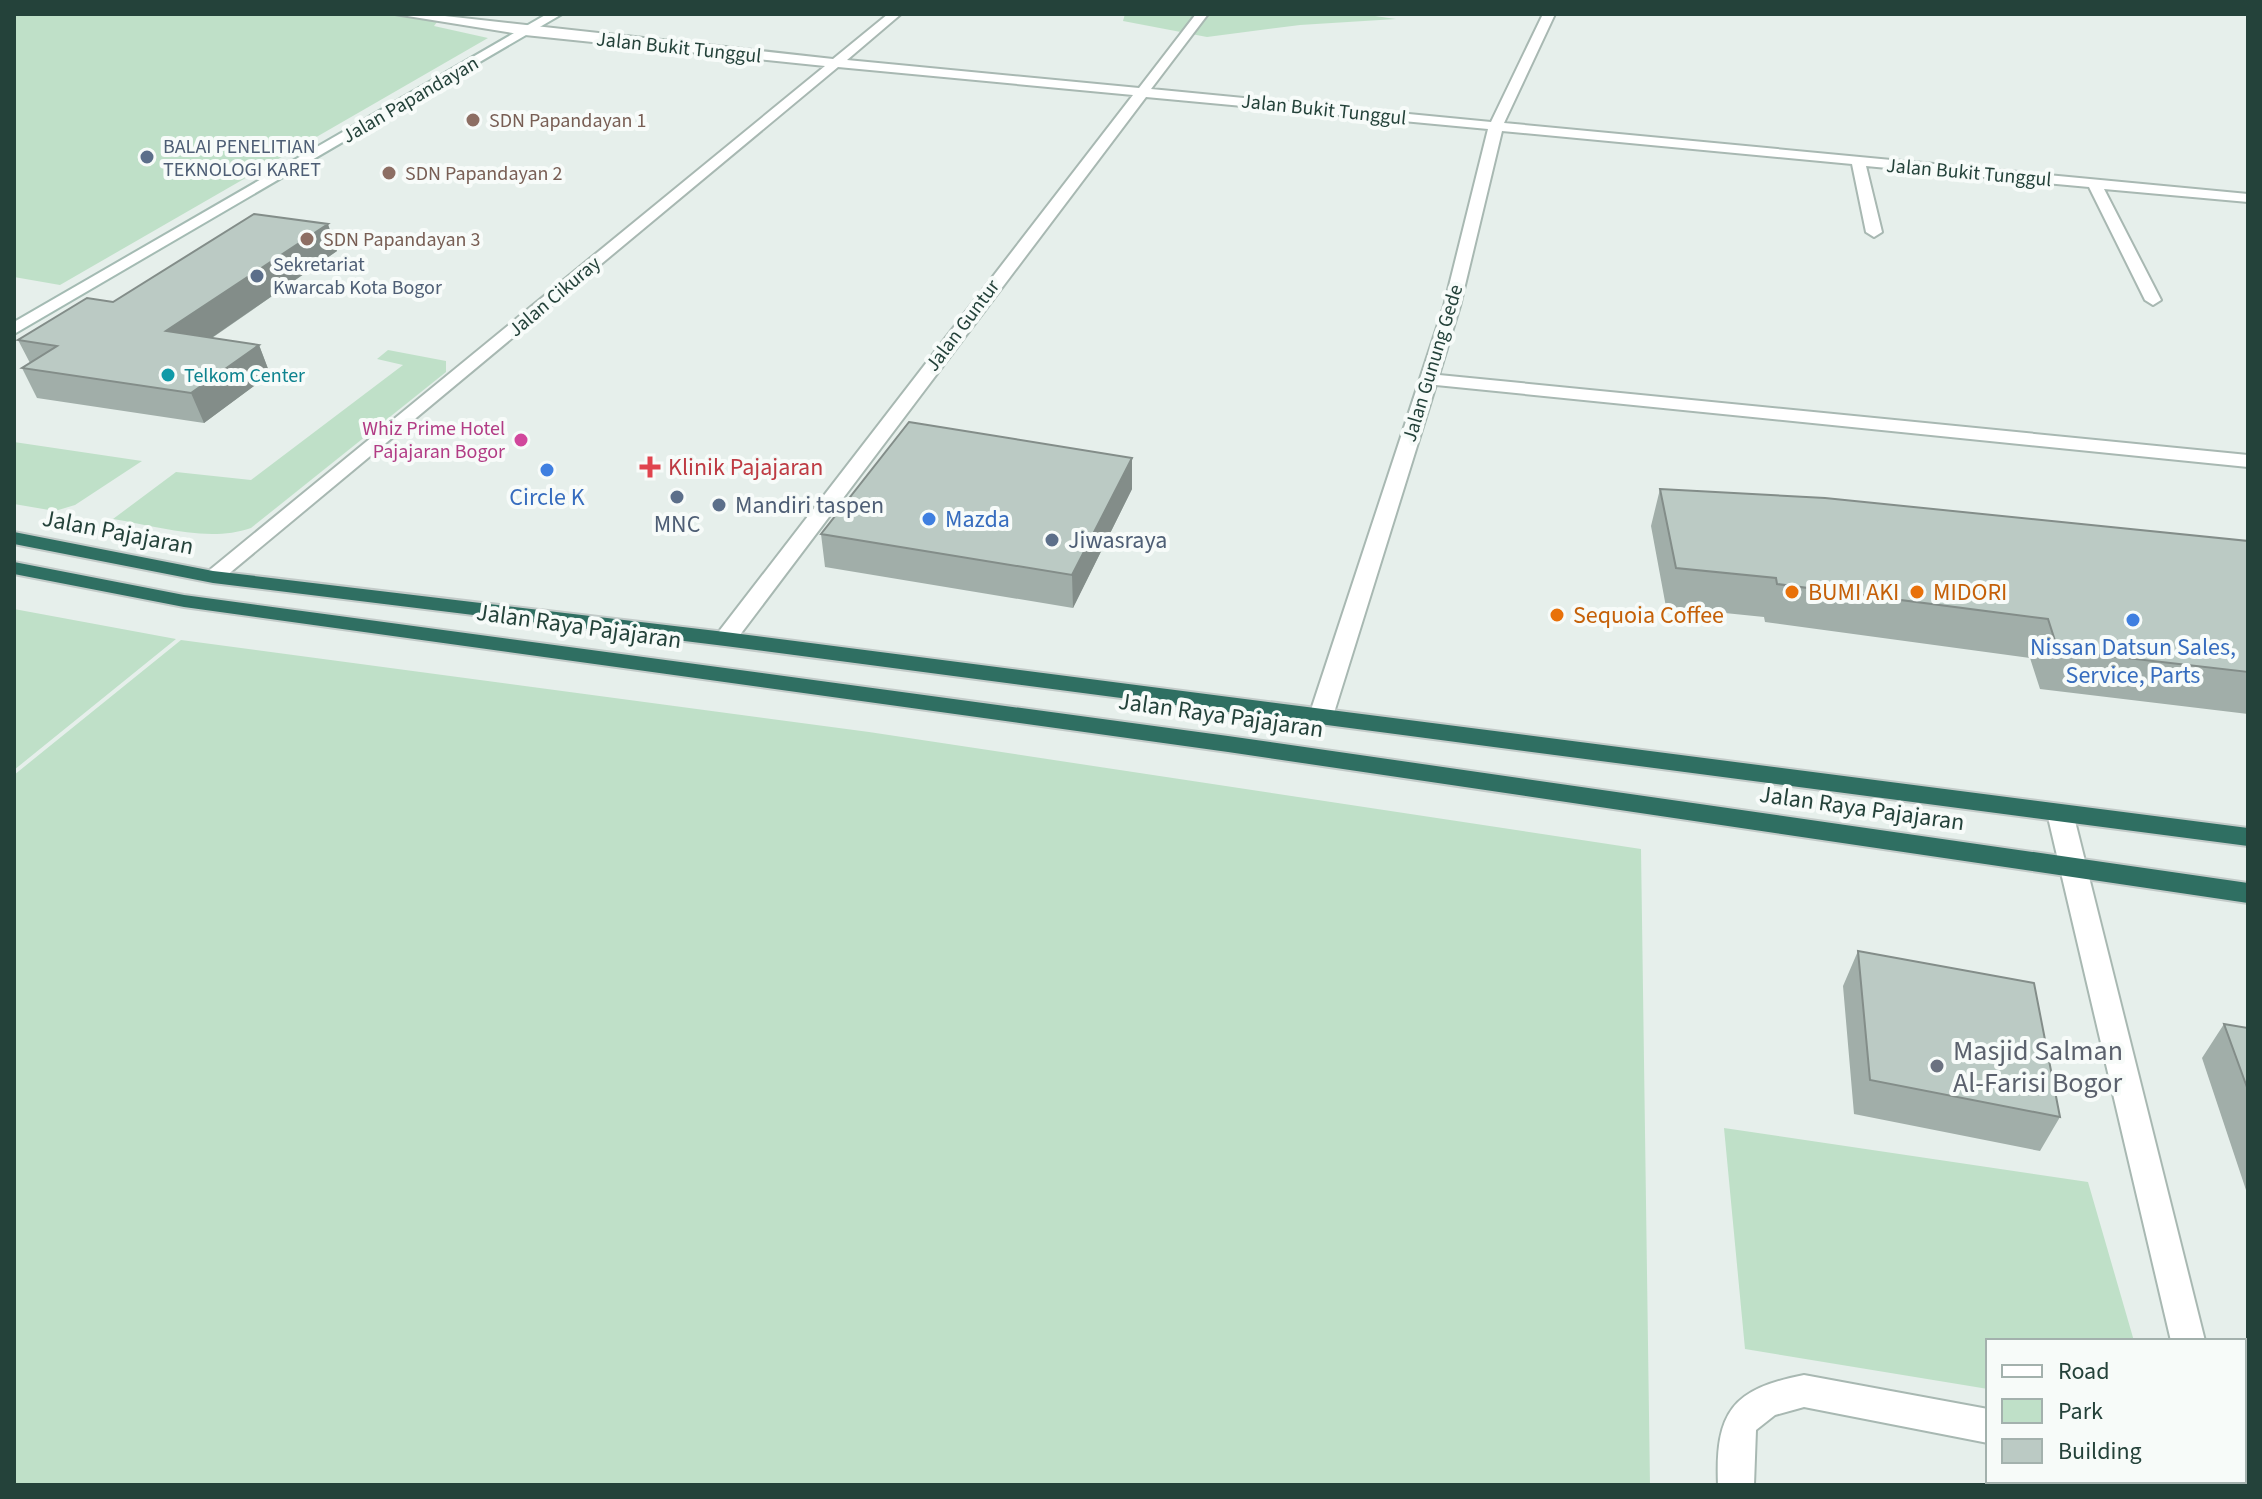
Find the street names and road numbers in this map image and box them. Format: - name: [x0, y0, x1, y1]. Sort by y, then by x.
- street label: Jalan Bukit Tunggul: [595, 25, 763, 71]
- street label: Jalan Papandayan: [337, 49, 484, 150]
- street label: Jalan Bukit Tunggul: [1240, 87, 1408, 133]
- street label: Jalan Bukit Tunggul: [1885, 152, 2053, 194]
- street label: Jalan Cikuray: [503, 249, 607, 344]
- street label: Jalan Guntur: [919, 274, 1007, 377]
- street label: Jalan Gunung Gede: [1396, 281, 1470, 445]
- street label: Jalan Pajajaran: [39, 501, 197, 564]
- street label: Jalan Raya Pajajaran: [474, 595, 684, 658]
- street label: Jalan Raya Pajajaran: [1116, 684, 1326, 747]
- street label: Jalan Raya Pajajaran: [1757, 777, 1967, 840]

